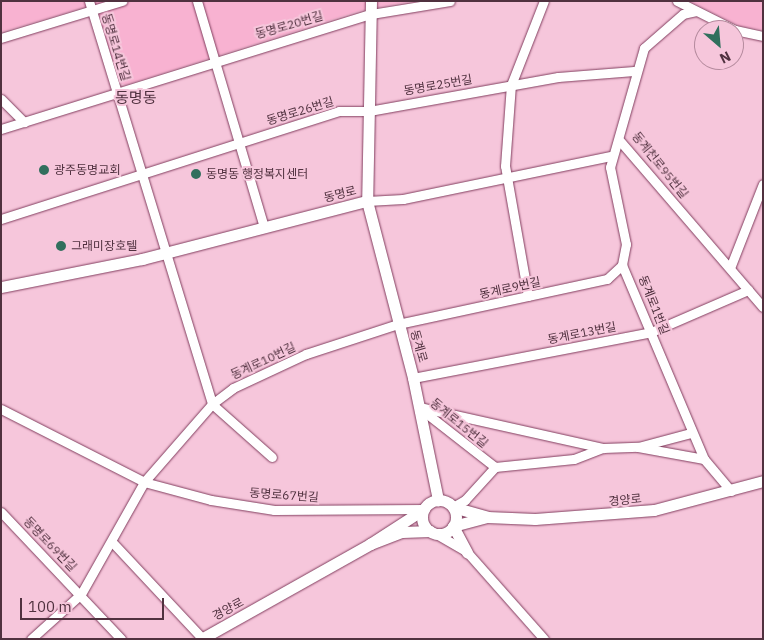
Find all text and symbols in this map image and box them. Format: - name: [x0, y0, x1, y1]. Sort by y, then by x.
- street label: 동명로20번길: [254, 8, 324, 42]
- street label: 동명로14번길: [99, 12, 133, 82]
- north arrow: [694, 20, 744, 70]
- text: N: [717, 47, 734, 68]
- street label: 동명로25번길: [402, 72, 474, 98]
- district label: 동명동: [115, 89, 157, 107]
- street label: 동명로26번길: [265, 94, 335, 128]
- street label: 동계천로95번길: [629, 129, 691, 201]
- place label: 광주동명교회: [54, 163, 120, 177]
- marker: 광주동명교회: [38, 164, 50, 176]
- place label: 동명동 행정복지센터: [206, 167, 308, 181]
- marker: 동명동 행정복지센터: [190, 168, 202, 180]
- street label: 동명로: [322, 183, 358, 205]
- place label: 그래미장호텔: [71, 239, 137, 253]
- marker: 그래미장호텔: [55, 240, 67, 252]
- street label: 동계로1번길: [636, 273, 672, 337]
- street label: 동계로9번길: [478, 274, 542, 302]
- street label: 동계로13번길: [546, 319, 618, 347]
- street label: 동계로: [408, 328, 430, 364]
- street label: 동계로10번길: [228, 340, 298, 382]
- street label: 동계로15번길: [427, 396, 491, 450]
- street label: 동명로67번길: [249, 485, 319, 505]
- street label: 경양로: [608, 491, 642, 509]
- street label: 동명로69번길: [21, 514, 79, 574]
- scale bar: [22, 588, 166, 620]
- street label: 경양로: [210, 595, 246, 623]
- text: 100 m: [28, 597, 72, 616]

